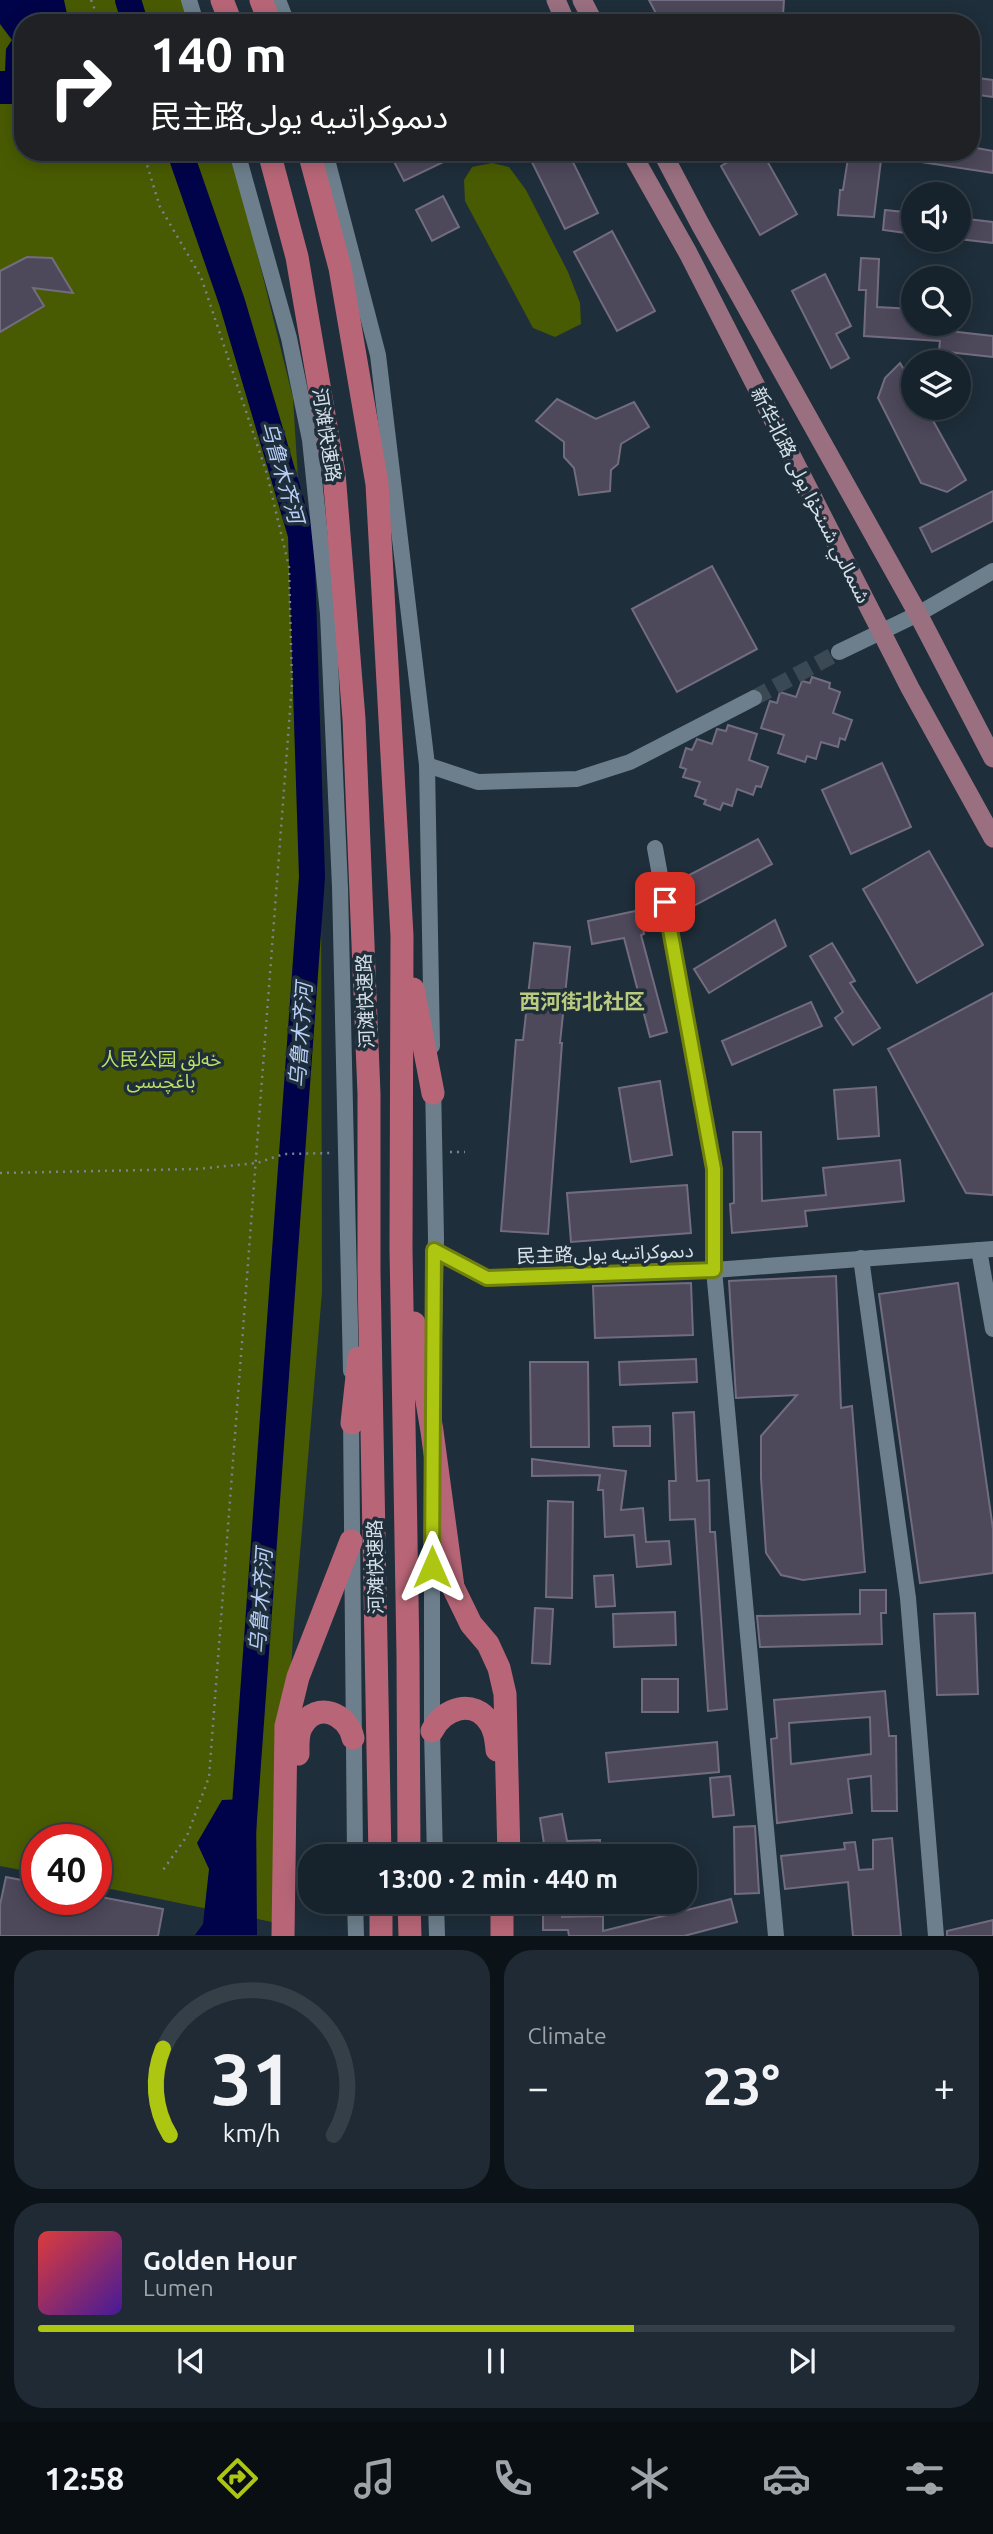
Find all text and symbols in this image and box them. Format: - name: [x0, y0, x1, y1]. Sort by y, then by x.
- text: 140 m: [150, 26, 287, 81]
- icon: right: [35, 42, 126, 133]
- text: 民主路دىموكراتىيە يولى: [150, 98, 448, 134]
- map controls: [901, 182, 971, 420]
- button: sound: [901, 182, 971, 252]
- button: search: [901, 266, 971, 336]
- button: layers: [901, 350, 971, 420]
- street label: 新华北路 شىمالىي شىنخۇا يولى: [743, 383, 875, 609]
- street label: 河滩快速路: [309, 386, 345, 484]
- water label: 乌鲁木齐河: [257, 418, 310, 530]
- pin: [635, 872, 695, 932]
- icon: arrive: [646, 883, 684, 921]
- street label: 河滩快速路: [352, 953, 378, 1049]
- water label: 乌鲁木齐河: [284, 978, 316, 1088]
- district label: 西河街北社区: [519, 989, 645, 1013]
- park label: 人民公园 خەلق باغچىسى: [100, 1048, 222, 1094]
- street label: 民主路دىموكراتىيە يولى: [516, 1239, 694, 1268]
- street label: 河滩快速路: [363, 1519, 387, 1615]
- position arrow: [395, 1530, 469, 1604]
- water label: 乌鲁木齐河: [244, 1544, 276, 1654]
- speed limit sign: 40: [21, 1824, 112, 1915]
- text: 13:00 · 2 min · 440 m: [377, 1864, 618, 1893]
- text: Climate: [528, 2023, 607, 2048]
- text: 31: [211, 2038, 293, 2120]
- text: 23°: [703, 2057, 780, 2115]
- text: −: [528, 2066, 549, 2108]
- text: +: [934, 2066, 955, 2108]
- text: km/h: [223, 2119, 281, 2147]
- text: Golden Hour: [143, 2246, 297, 2275]
- text: Lumen: [143, 2275, 214, 2300]
- icon: previous: [172, 2342, 210, 2380]
- icon: pause: [477, 2342, 515, 2380]
- icon: next: [783, 2342, 821, 2380]
- icon: directions: [213, 2454, 262, 2503]
- icon: music: [350, 2454, 399, 2503]
- icon: phone: [488, 2454, 537, 2503]
- icon: climate: [625, 2454, 674, 2503]
- icon: car: [762, 2454, 811, 2503]
- icon: filters: [900, 2454, 949, 2503]
- text: 12:58: [44, 2460, 124, 2496]

